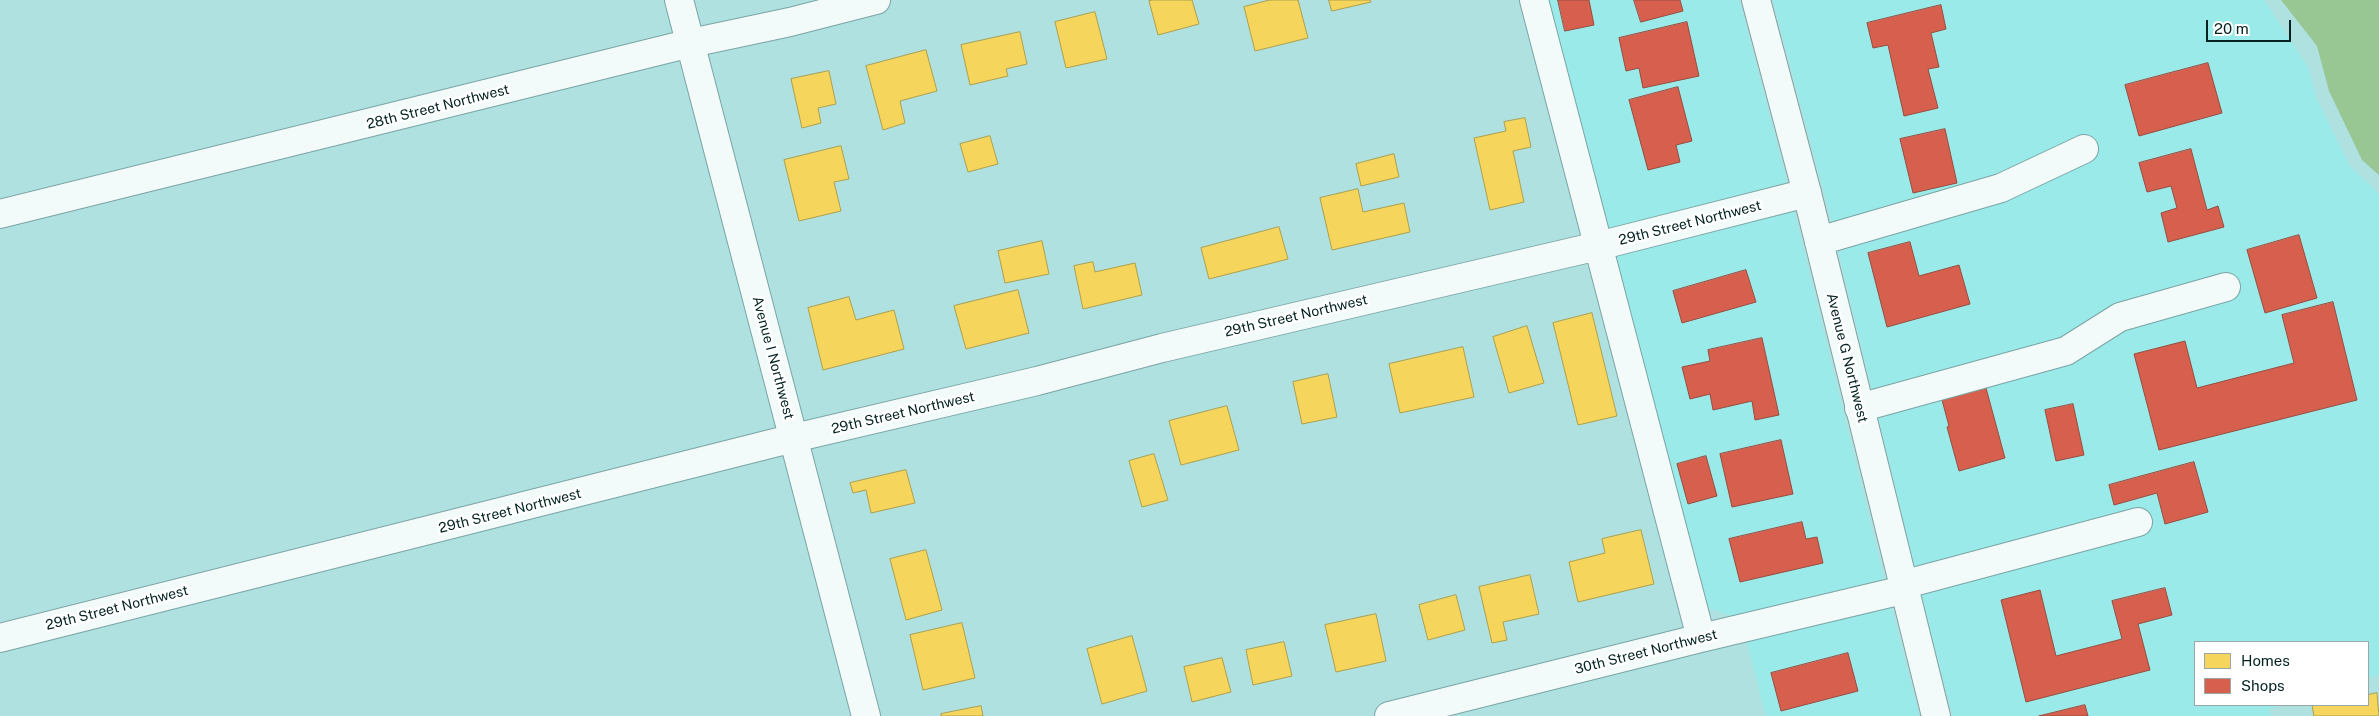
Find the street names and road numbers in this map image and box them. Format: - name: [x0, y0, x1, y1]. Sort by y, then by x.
- street label: 28th Street Northwest: [365, 81, 511, 133]
- street label: 29th Street Northwest: [1617, 197, 1763, 249]
- street label: 29th Street Northwest: [1223, 291, 1369, 341]
- street label: Avenue G Northwest: [1823, 291, 1871, 425]
- street label: Avenue I Northwest: [748, 295, 798, 421]
- street label: 29th Street Northwest: [830, 388, 976, 438]
- street label: 29th Street Northwest: [437, 485, 583, 537]
- street label: 29th Street Northwest: [44, 582, 190, 634]
- street label: 30th Street Northwest: [1573, 626, 1719, 678]

